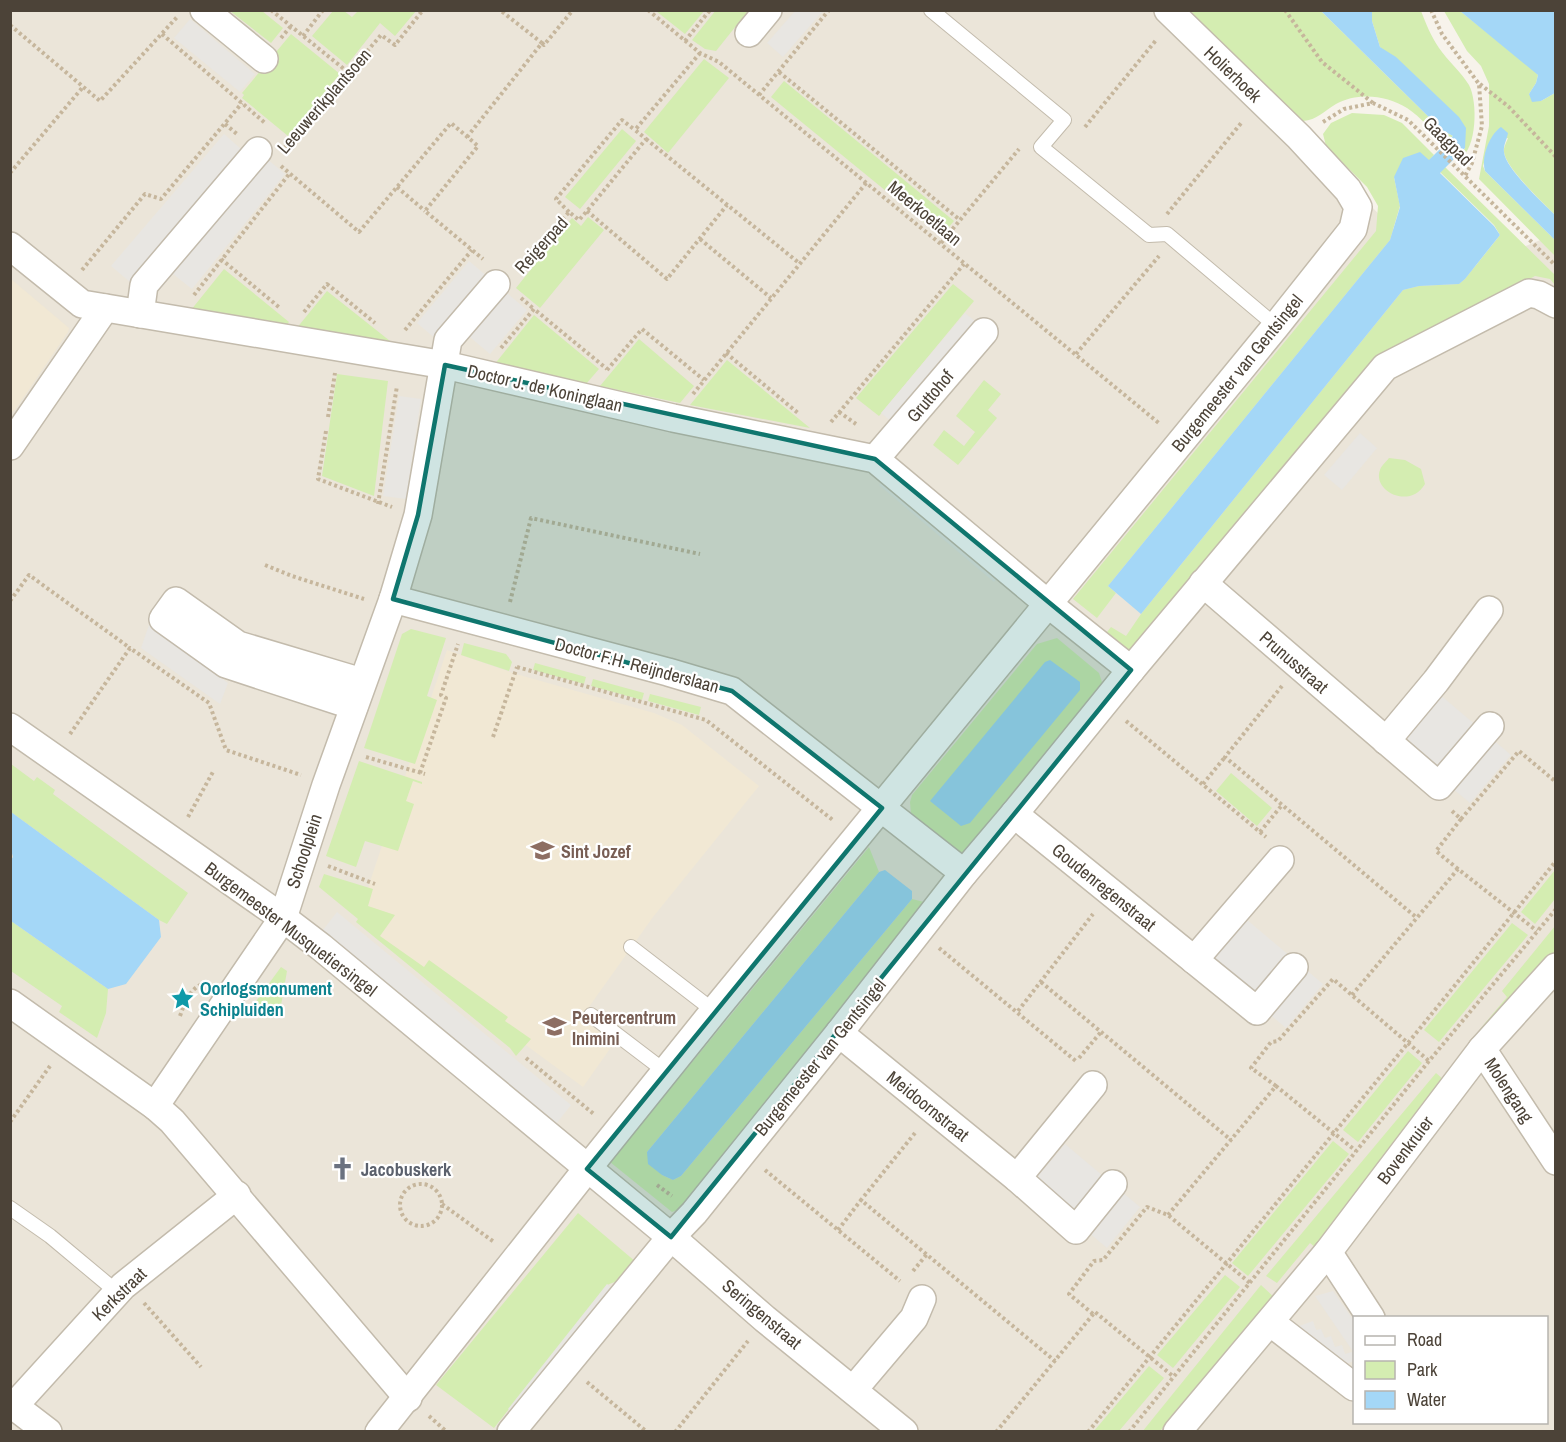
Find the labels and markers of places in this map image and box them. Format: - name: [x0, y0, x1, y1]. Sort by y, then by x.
- school or university icon: Sint Jozef: [530, 838, 556, 864]
- place label: Sint Jozef: [561, 839, 631, 864]
- place label: Oorlogsmonument Schipluiden: [200, 976, 332, 1022]
- place icon: Oorlogsmonument Schipluiden: [169, 985, 195, 1011]
- place label: Peutercentrum Inimini: [572, 1005, 676, 1051]
- school or university icon: Peutercentrum Inimini: [541, 1014, 567, 1040]
- church icon: Jacobuskerk: [330, 1156, 356, 1182]
- place label: Jacobuskerk: [361, 1157, 452, 1182]

